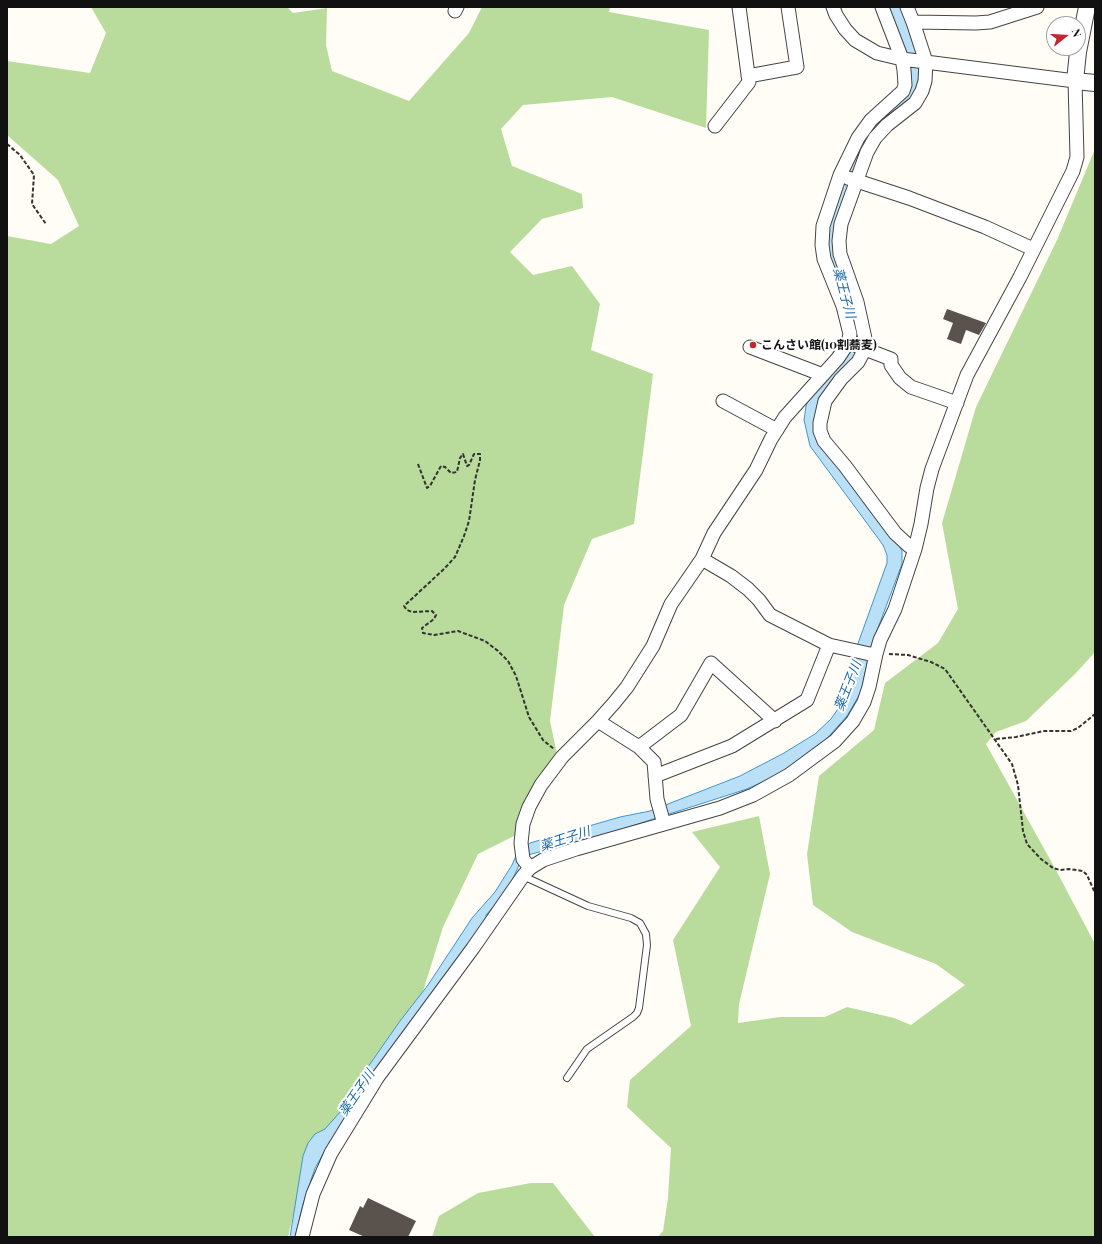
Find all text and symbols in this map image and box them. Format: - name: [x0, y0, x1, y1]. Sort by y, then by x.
- north arrow: [1046, 16, 1086, 56]
- text: N: [1069, 27, 1085, 39]
- water label: 薬王子川: [830, 266, 858, 320]
- place label: こんさい館(10割蕎麦): [761, 338, 877, 352]
- marker: こんさい館(10割蕎麦): [748, 340, 758, 350]
- water label: 薬王子川: [831, 659, 865, 713]
- water label: 薬王子川: [538, 824, 592, 854]
- water label: 薬王子川: [336, 1067, 378, 1119]

